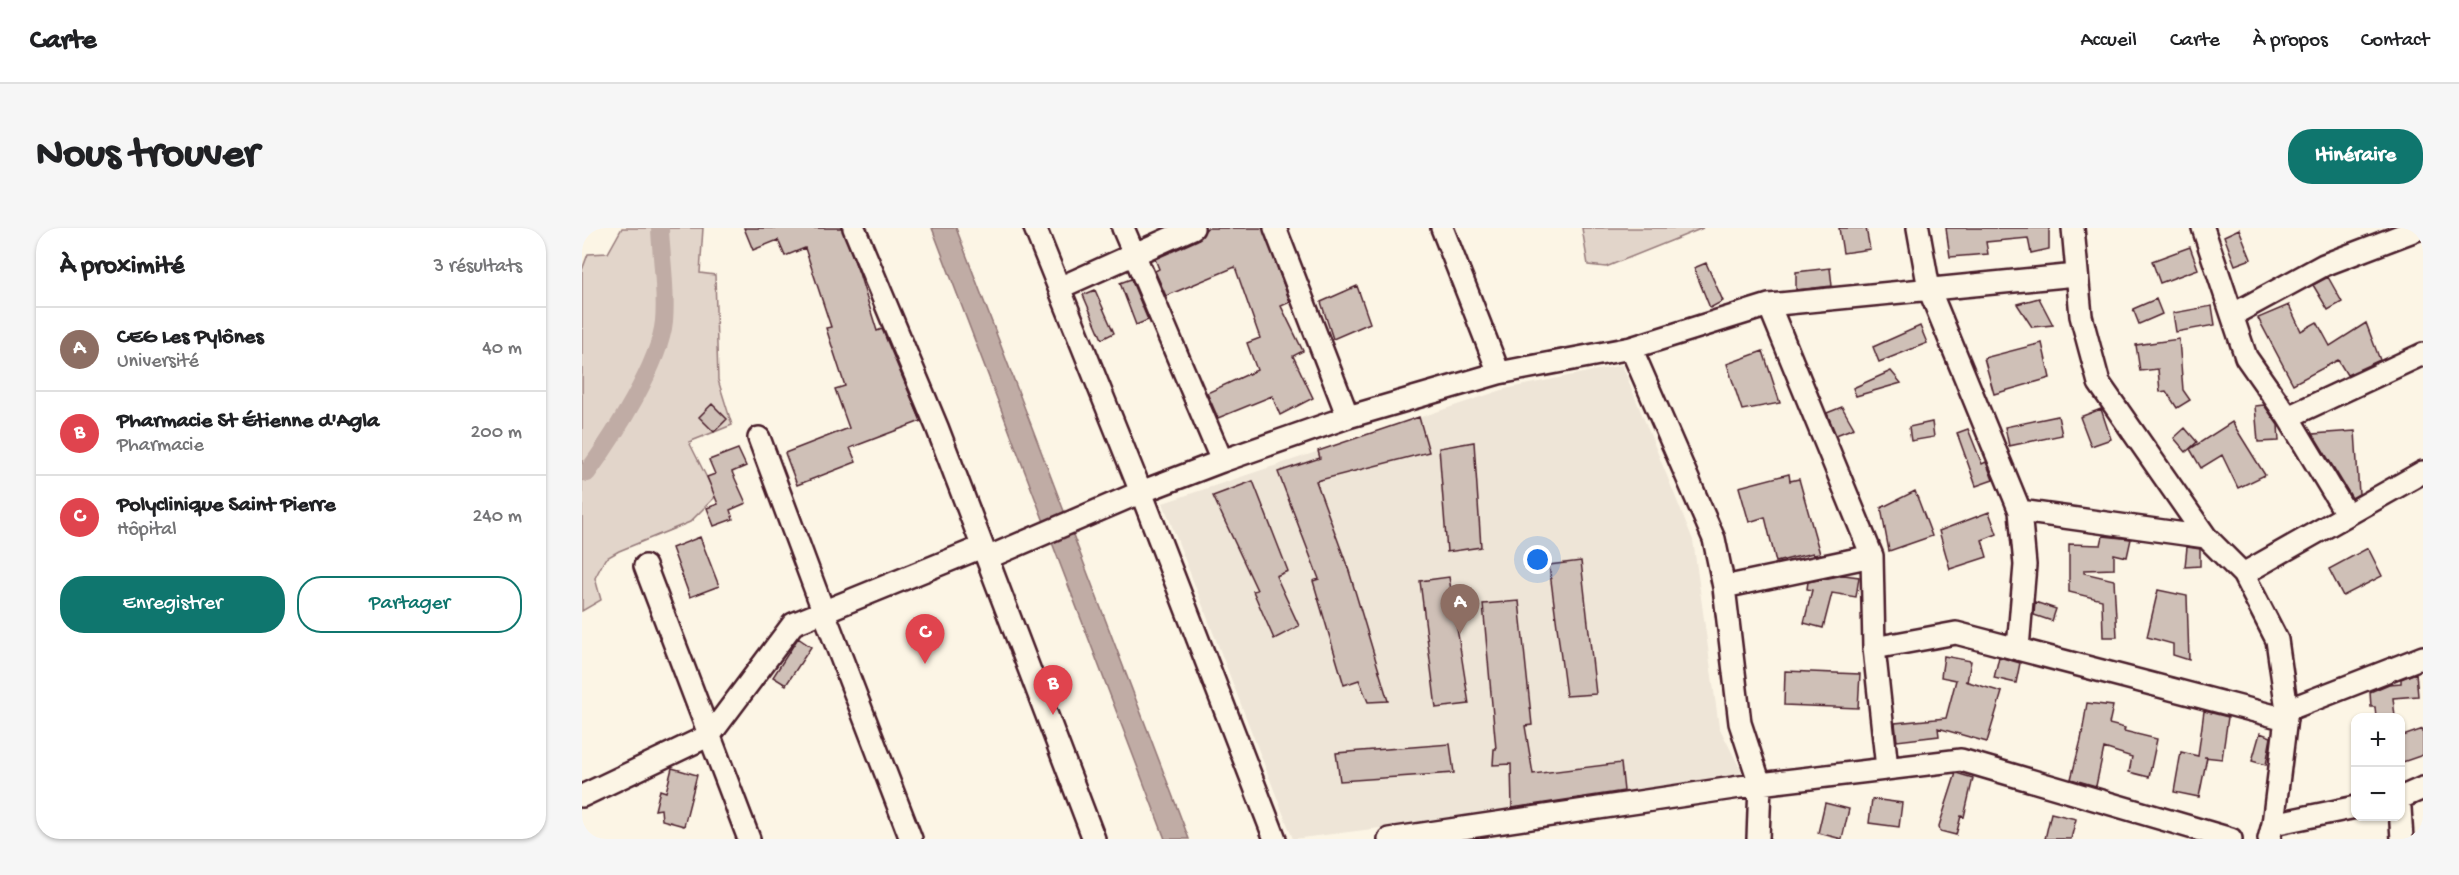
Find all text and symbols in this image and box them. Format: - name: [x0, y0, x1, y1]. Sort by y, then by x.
- text: Carte: [30, 25, 97, 58]
- text: Accueil: [2080, 29, 2137, 54]
- text: Carte: [2170, 29, 2220, 54]
- text: À propos: [2253, 29, 2328, 54]
- text: Contact: [2361, 29, 2429, 54]
- button: Itinéraire: [2288, 129, 2423, 184]
- text: Nous trouver: [36, 132, 259, 181]
- text: À proximité: [60, 252, 184, 283]
- text: 3 résultats: [434, 256, 522, 279]
- text: CEG Les Pylônes: [117, 325, 264, 351]
- text: A: [74, 338, 85, 361]
- text: 40 m: [482, 338, 522, 361]
- text: Université: [117, 351, 199, 374]
- text: Pharmacie St Étienne d'Agla: [117, 409, 379, 435]
- text: B: [74, 422, 85, 445]
- text: 200 m: [471, 422, 522, 445]
- text: Pharmacie: [117, 435, 204, 458]
- text: Polyclinique Saint Pierre: [117, 493, 336, 519]
- text: C: [74, 506, 85, 529]
- text: 240 m: [472, 506, 522, 529]
- text: Hôpital: [117, 519, 177, 542]
- your location: [1523, 545, 1552, 574]
- button: Enregistrer: [60, 576, 285, 633]
- button: Partager: [297, 576, 522, 633]
- pin: A: [1440, 584, 1480, 634]
- pin: C: [906, 614, 944, 664]
- pin: B: [1034, 666, 1072, 715]
- map controls: [2351, 713, 2405, 821]
- button: +: [2351, 713, 2405, 767]
- button: −: [2351, 767, 2405, 821]

